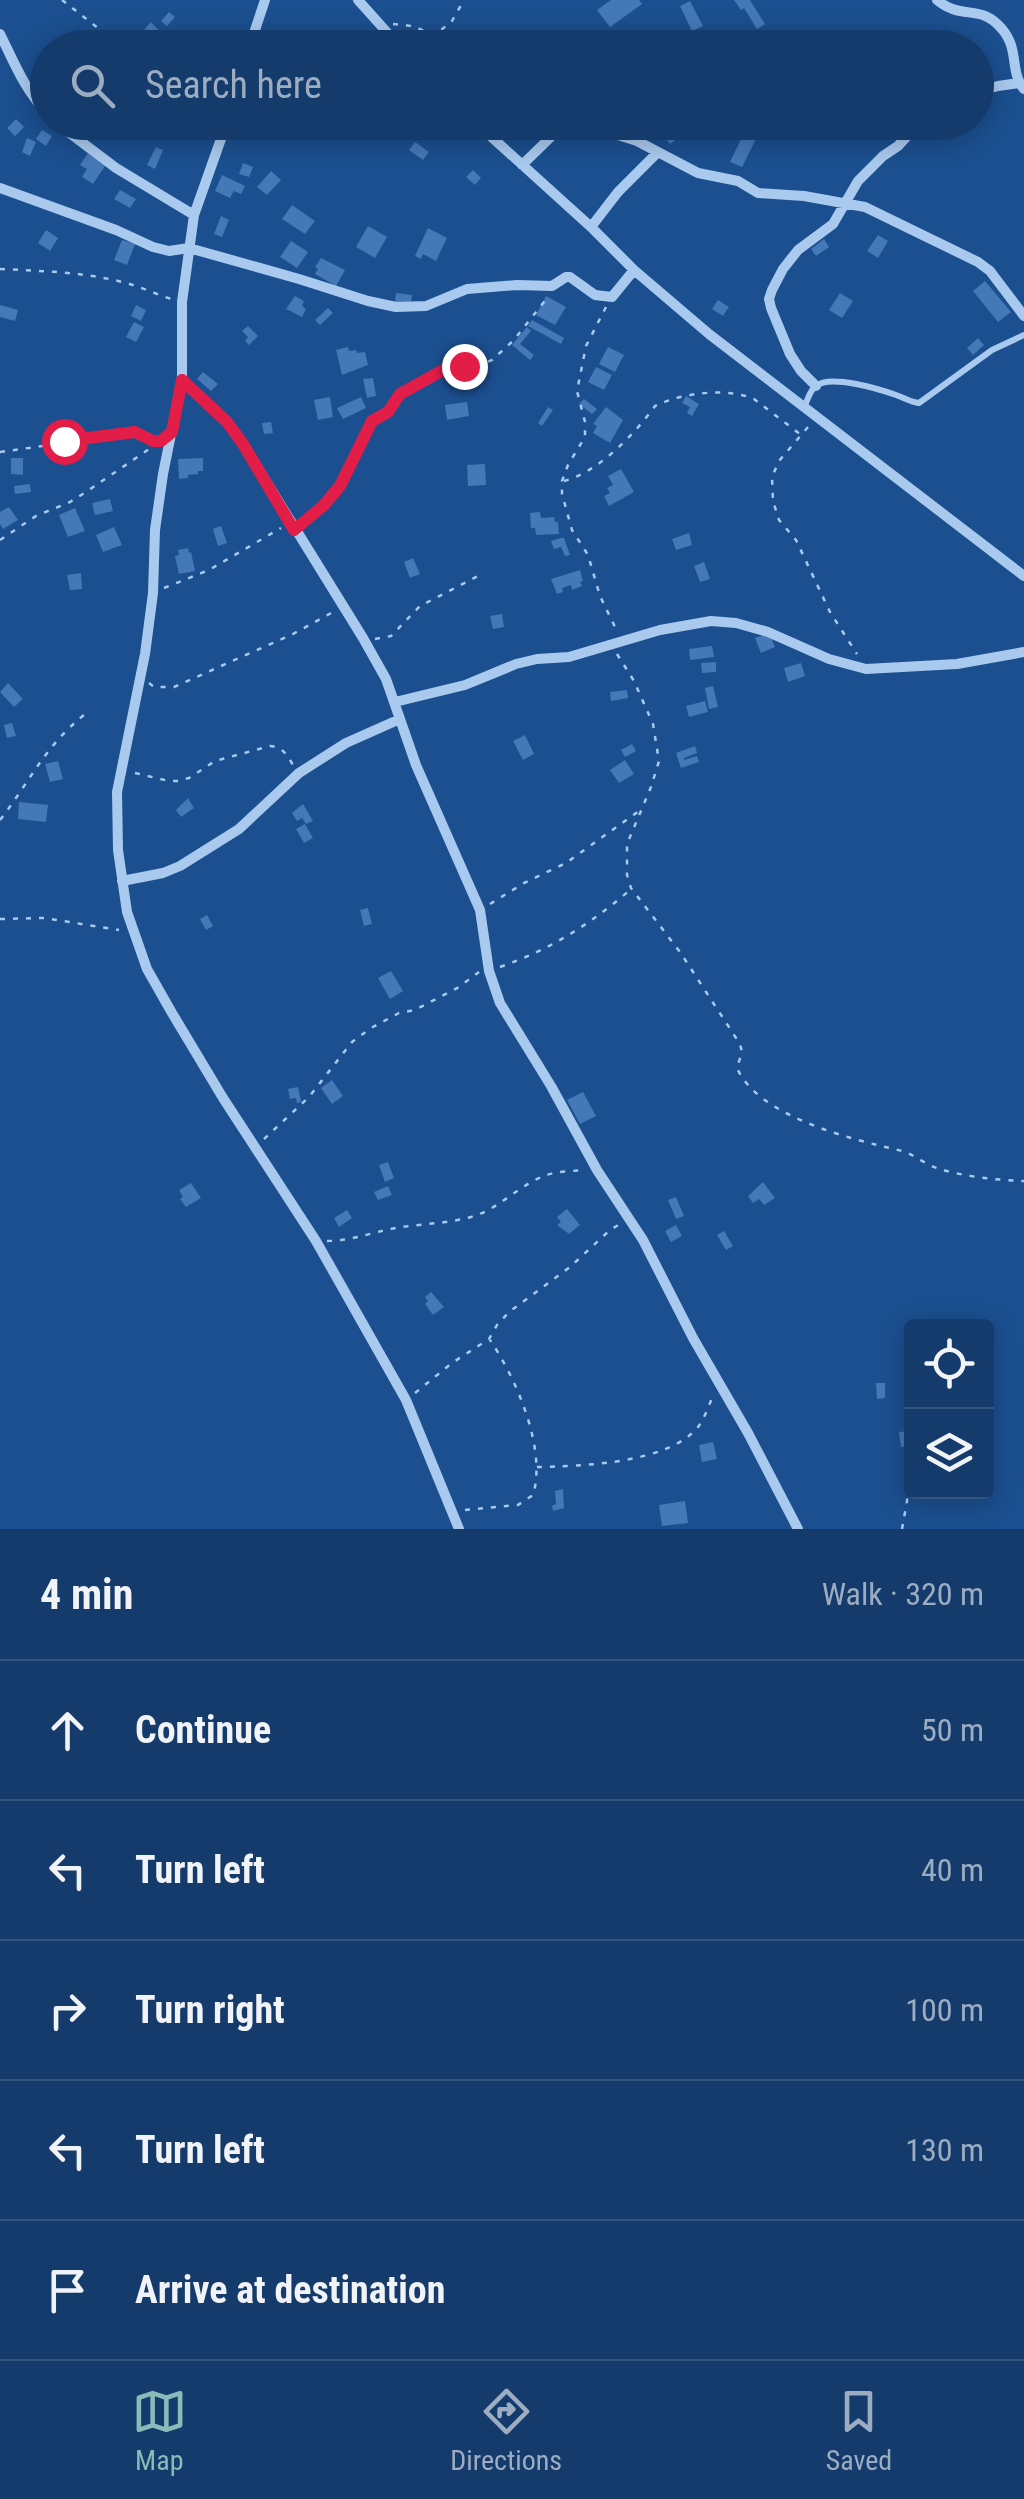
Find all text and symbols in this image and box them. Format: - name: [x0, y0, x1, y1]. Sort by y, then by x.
- search box: [30, 30, 994, 140]
- icon: search: [65, 58, 120, 113]
- text: Search here: [145, 63, 322, 107]
- route end: [442, 344, 488, 390]
- route start: [42, 419, 88, 465]
- map controls: [904, 1319, 994, 1499]
- button: locate: [904, 1319, 994, 1409]
- button: layers: [904, 1409, 994, 1499]
- text: 4 min: [40, 1570, 133, 1619]
- text: Walk · 320 m: [822, 1575, 984, 1613]
- icon: ahead: [40, 1703, 95, 1758]
- text: Continue: [135, 1708, 271, 1752]
- text: 50 m: [921, 1711, 984, 1749]
- icon: left: [40, 1843, 95, 1898]
- text: Turn left: [135, 1848, 265, 1892]
- text: 40 m: [921, 1851, 984, 1889]
- icon: right: [40, 1983, 95, 2038]
- text: Turn right: [135, 1988, 285, 2032]
- text: 100 m: [905, 1991, 984, 2029]
- icon: left: [40, 2123, 95, 2178]
- text: Turn left: [135, 2128, 265, 2172]
- text: 130 m: [905, 2131, 984, 2169]
- icon: arrive: [40, 2263, 95, 2318]
- text: Arrive at destination: [135, 2268, 445, 2312]
- tab: Map: [132, 2384, 187, 2477]
- tab: Directions: [450, 2384, 562, 2477]
- tab: Saved: [826, 2384, 892, 2477]

